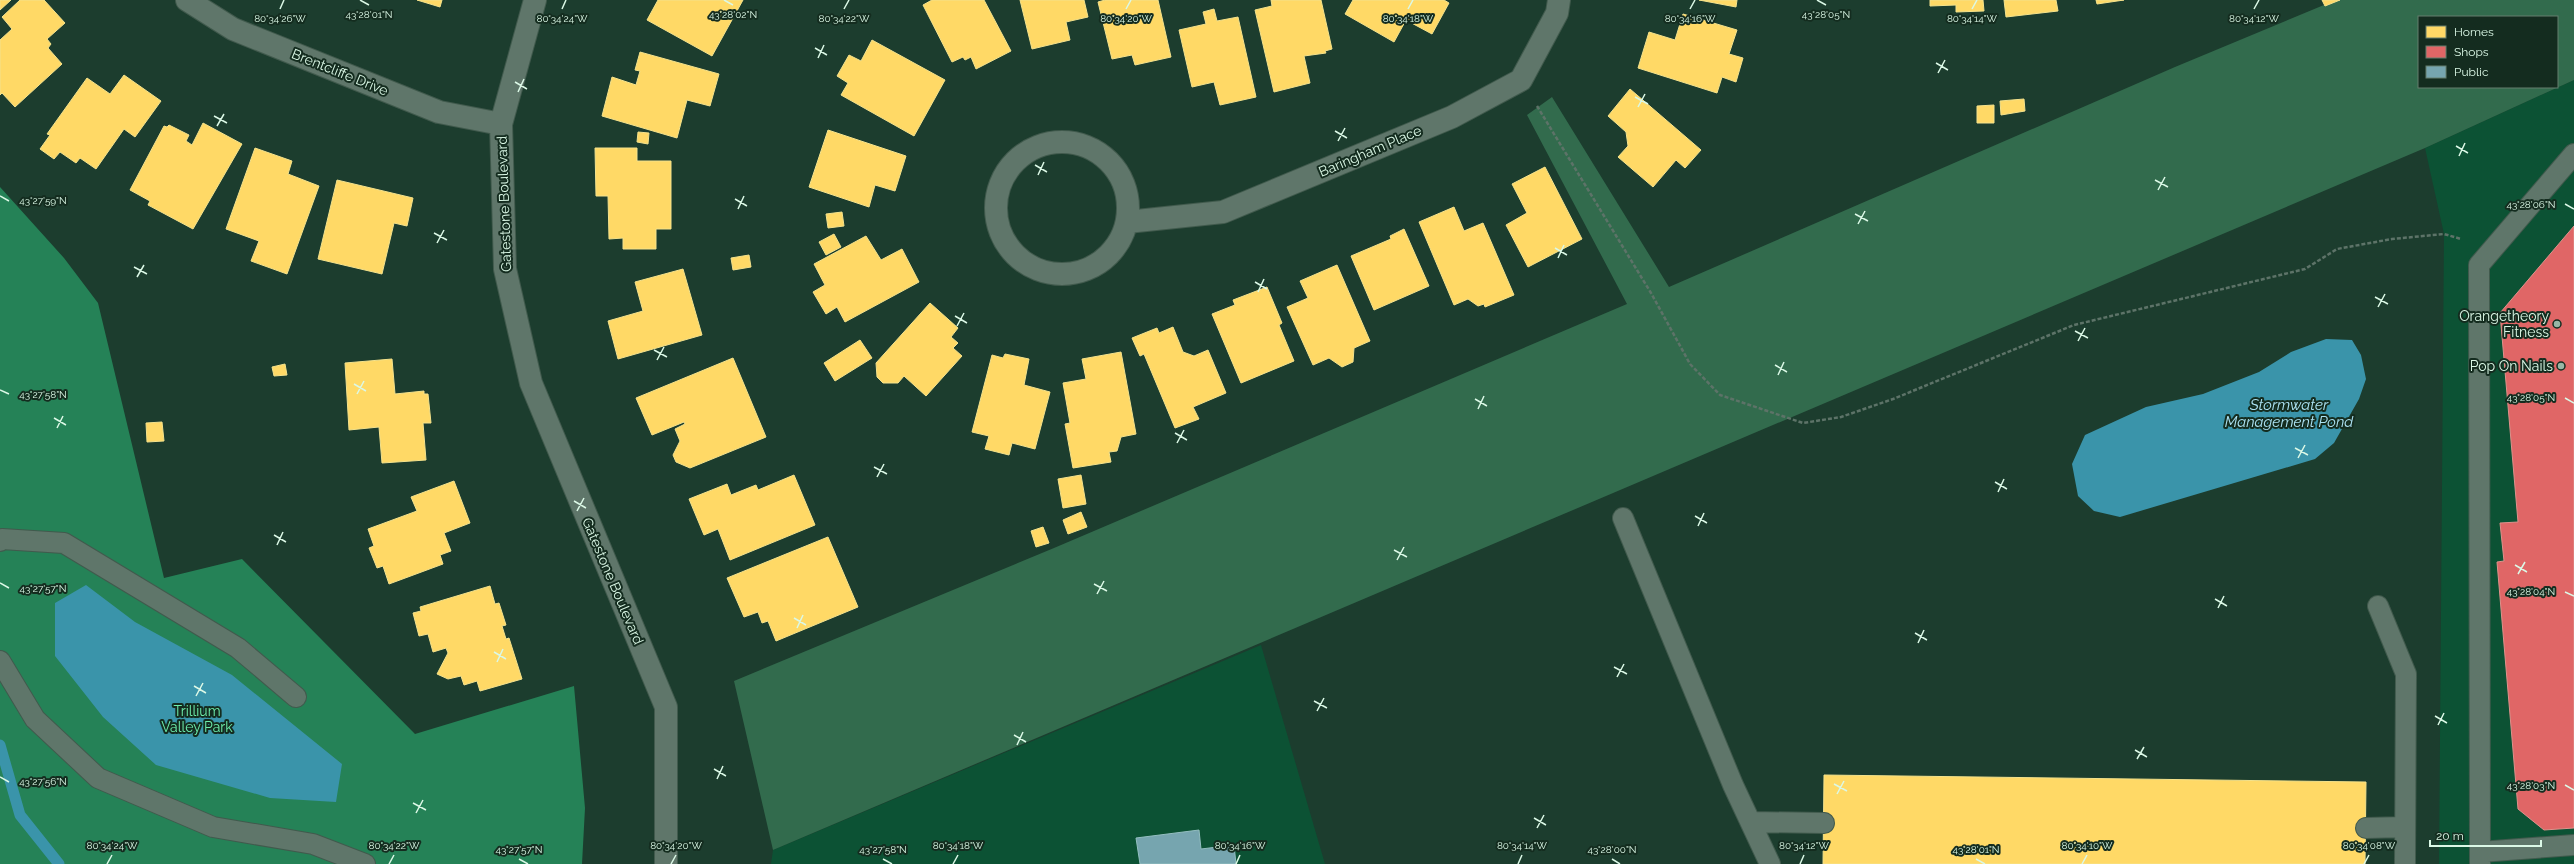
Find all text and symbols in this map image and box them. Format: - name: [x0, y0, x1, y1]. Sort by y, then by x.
- text: 43°28'01"N: [345, 9, 393, 20]
- text: 43°28'02"N: [709, 9, 757, 20]
- text: 43°28'05"N: [1802, 9, 1850, 20]
- text: 80°34'26"W: [254, 13, 306, 24]
- text: 80°34'24"W: [536, 13, 588, 24]
- text: 80°34'22"W: [819, 13, 870, 24]
- text: 80°34'20"W: [1100, 13, 1152, 24]
- text: 80°34'18"W: [1383, 13, 1434, 24]
- text: 80°34'16"W: [1665, 13, 1716, 24]
- text: 80°34'14"W: [1947, 13, 1998, 24]
- text: 80°34'12"W: [2229, 13, 2279, 24]
- legend: [2418, 16, 2558, 88]
- text: Homes: [2454, 25, 2494, 39]
- street label: Brentcliffe Drive: [289, 45, 391, 99]
- text: Shops: [2454, 45, 2489, 59]
- text: Public: [2454, 65, 2489, 79]
- street label: Baringham Place: [1316, 122, 1424, 180]
- street label: Gatestone Boulevard: [494, 136, 514, 272]
- text: 43°27'59"N: [19, 195, 67, 206]
- text: 43°28'06"N: [2506, 199, 2556, 210]
- place label: Orangetheory Fitness: [2459, 308, 2549, 340]
- marker: Orangetheory Fitness: [2552, 319, 2562, 329]
- place label: Pop On Nails: [2470, 358, 2553, 374]
- marker: Pop On Nails: [2556, 361, 2566, 371]
- text: 43°27'58"N: [19, 389, 67, 400]
- text: 43°28'05"N: [2507, 392, 2555, 403]
- water label: Stormwater Management Pond: [2225, 396, 2354, 431]
- street label: Gatestone Boulevard: [579, 515, 647, 647]
- text: 43°27'57"N: [20, 583, 66, 594]
- text: 43°28'04"N: [2507, 586, 2555, 597]
- park label: Trillium Valley Park: [161, 703, 233, 735]
- text: 43°27'56"N: [19, 776, 67, 787]
- text: 43°28'03"N: [2507, 780, 2555, 791]
- scale bar: [2430, 822, 2541, 848]
- text: 20 m: [2436, 829, 2464, 843]
- text: 80°34'24"W: [86, 840, 138, 851]
- text: 80°34'22"W: [369, 840, 420, 851]
- text: 80°34'20"W: [650, 840, 702, 851]
- text: 80°34'18"W: [933, 840, 984, 851]
- text: 80°34'16"W: [1215, 840, 1266, 851]
- text: 80°34'14"W: [1497, 840, 1548, 851]
- text: 80°34'12"W: [1779, 840, 1829, 851]
- text: 80°34'10"W: [2062, 840, 2113, 851]
- text: 80°34'08"W: [2343, 840, 2396, 851]
- text: 43°27'57"N: [496, 844, 542, 855]
- text: 43°27'58"N: [859, 844, 907, 855]
- text: 43°28'00"N: [1587, 844, 1637, 855]
- text: 43°28'01"N: [1952, 844, 2000, 855]

